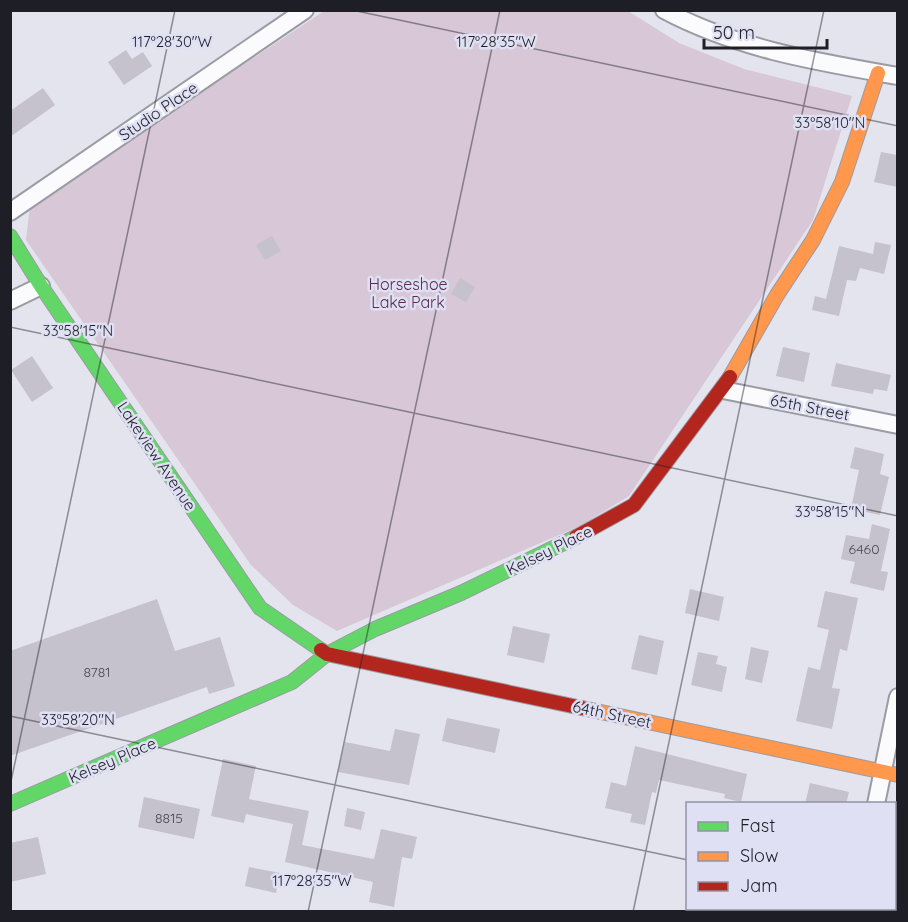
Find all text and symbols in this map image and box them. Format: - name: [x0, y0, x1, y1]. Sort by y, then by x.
- scale bar: [704, 12, 827, 50]
- text: 50 m: [713, 21, 755, 44]
- text: 117°28'30"W: [132, 32, 213, 51]
- text: 117°28'35"W: [456, 32, 536, 51]
- street label: Studio Place: [115, 77, 201, 145]
- text: 33°58'10"N: [794, 113, 866, 132]
- park label: Horseshoe Lake Park: [368, 274, 448, 312]
- text: 33°58'15"N: [43, 321, 113, 340]
- street label: 65th Street: [769, 390, 851, 424]
- street label: Lakeview Avenue: [113, 398, 201, 514]
- text: 33°58'15"N: [795, 502, 865, 521]
- street label: Kelsey Place: [503, 521, 595, 579]
- house number: 6460: [849, 540, 879, 558]
- house number: 8781: [83, 663, 111, 681]
- street label: 64th Street: [571, 696, 653, 732]
- text: 33°58'20"N: [41, 710, 115, 729]
- street label: Kelsey Place: [65, 733, 159, 787]
- legend: [686, 802, 896, 910]
- house number: 8815: [155, 809, 183, 827]
- text: Fast: [740, 814, 775, 837]
- text: Slow: [740, 844, 778, 867]
- text: 117°28'35"W: [272, 871, 352, 890]
- text: Jam: [740, 874, 778, 897]

